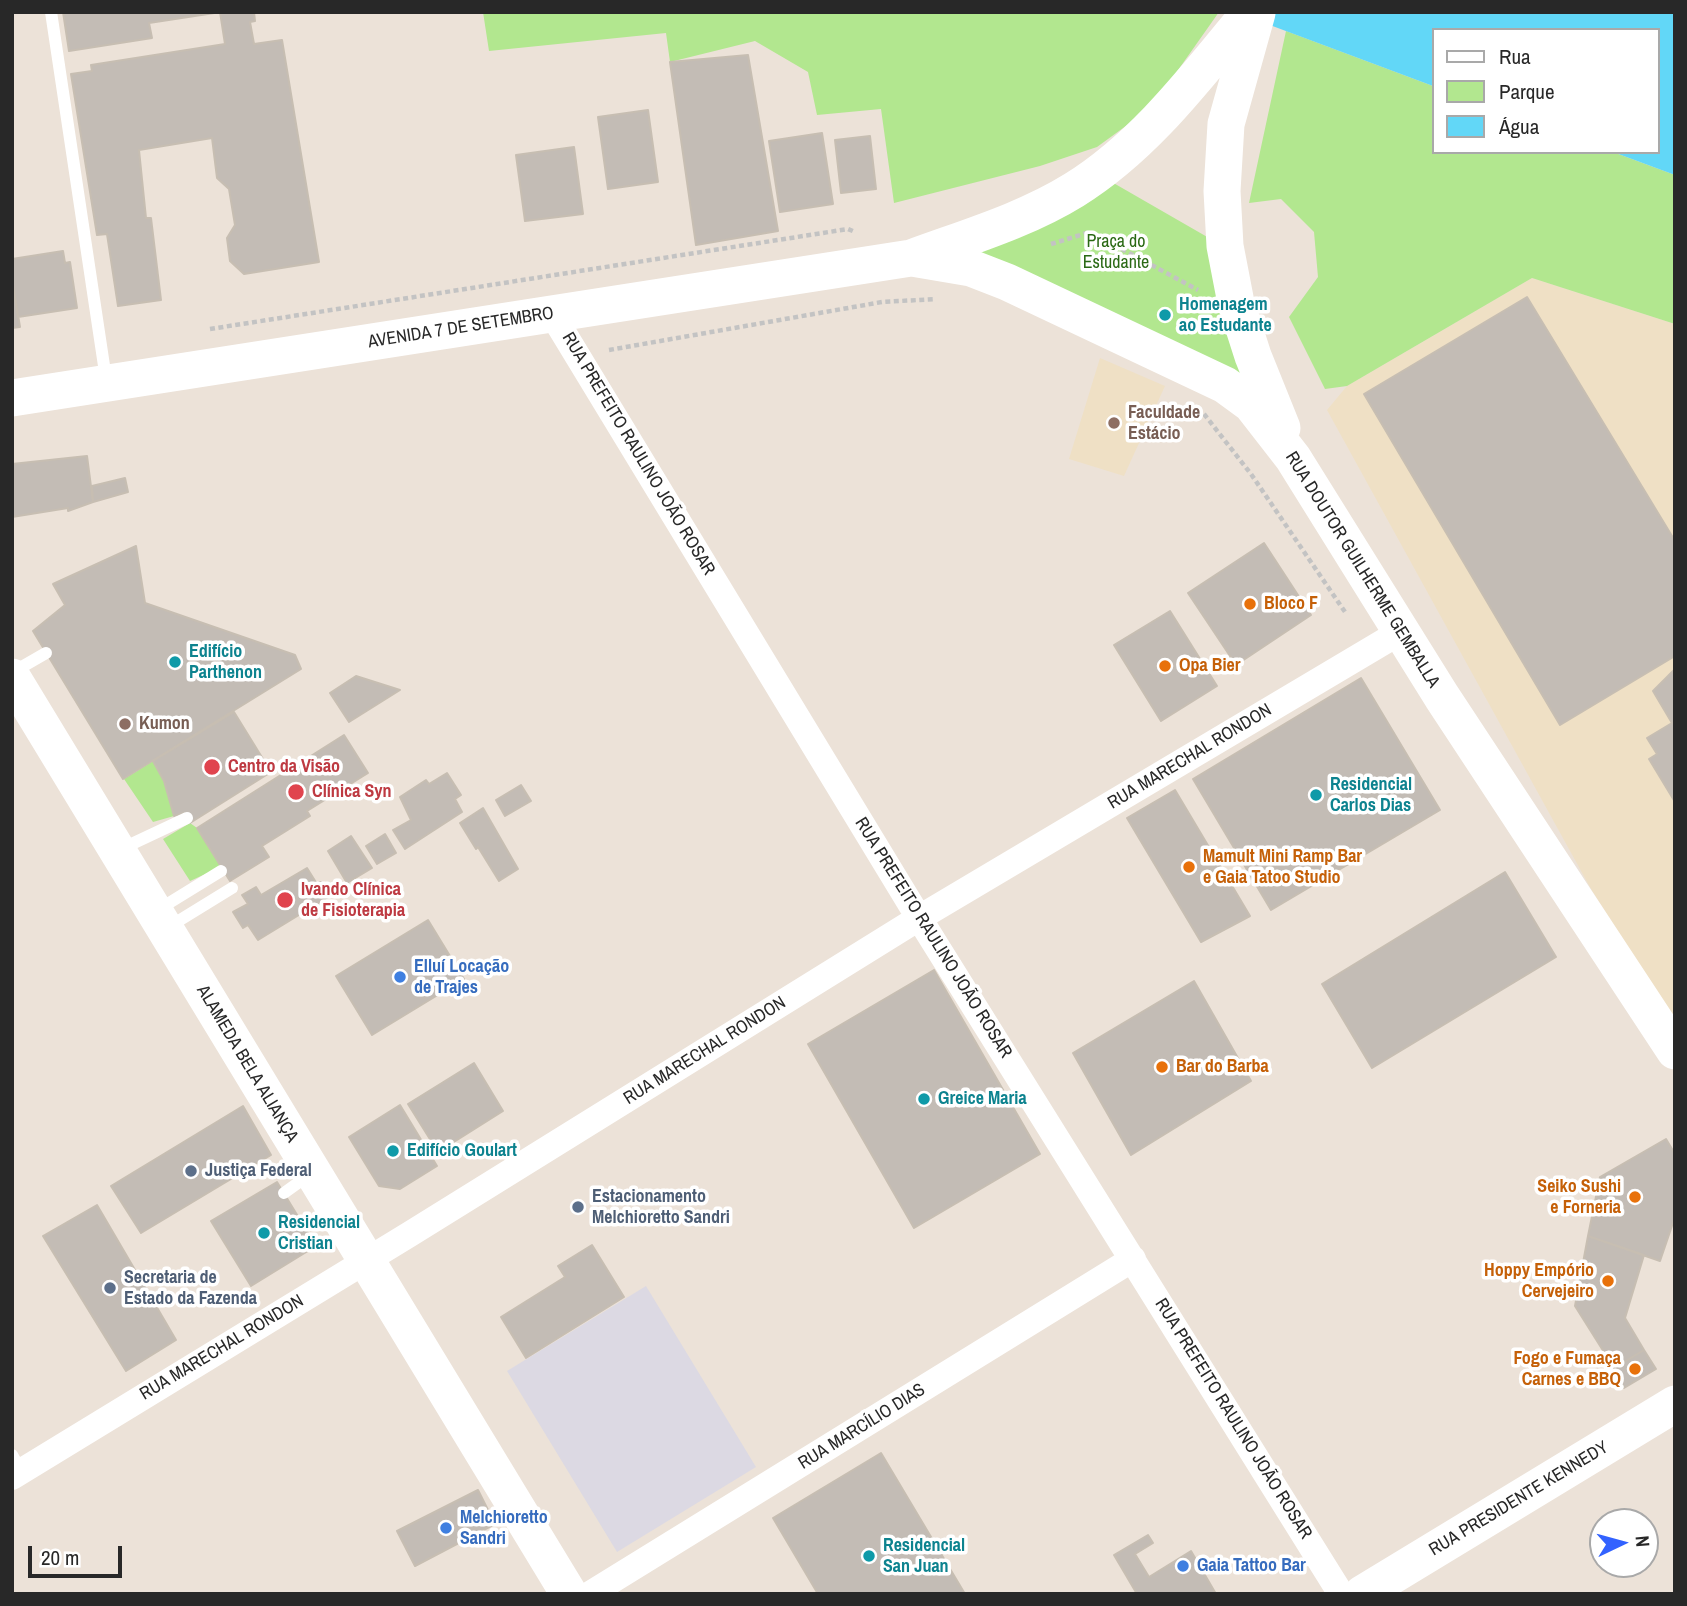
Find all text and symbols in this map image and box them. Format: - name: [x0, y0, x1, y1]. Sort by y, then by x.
- legend: [1432, 28, 1659, 154]
- text: Rua: [1499, 42, 1531, 71]
- text: Parque: [1499, 77, 1555, 106]
- text: Água: [1499, 112, 1539, 141]
- park label: Praça do Estudante: [1083, 231, 1149, 274]
- place label: Homenagem ao Estudante: [1179, 294, 1272, 336]
- street label: AVENIDA 7 DE SETEMBRO: [367, 303, 555, 353]
- marker: Homenagem ao Estudante: [1157, 307, 1173, 323]
- street label: RUA PREFEITO RAULINO JOÃO ROSAR: [557, 329, 719, 579]
- place label: Faculdade Estácio: [1128, 402, 1200, 444]
- marker: Faculdade Estácio: [1106, 415, 1122, 431]
- street label: RUA DOUTOR GUILHERME GEMBALLA: [1280, 448, 1444, 692]
- place label: Bloco F: [1264, 593, 1318, 615]
- marker: Bloco F: [1242, 596, 1258, 612]
- place label: Edifício Parthenon: [189, 641, 262, 684]
- marker: Edifício Parthenon: [167, 654, 183, 670]
- place label: Opa Bier: [1179, 655, 1241, 677]
- marker: Opa Bier: [1157, 658, 1173, 674]
- street label: RUA MARECHAL RONDON: [1104, 700, 1276, 814]
- place label: Kumon: [139, 713, 190, 735]
- marker: Kumon: [117, 716, 133, 732]
- place label: Centro da Visão: [228, 756, 340, 778]
- marker: Centro da Visão: [202, 757, 222, 777]
- place label: Residencial Carlos Dias: [1330, 774, 1412, 816]
- place label: Clínica Syn: [312, 781, 392, 803]
- marker: Clínica Syn: [286, 782, 306, 802]
- marker: Residencial Carlos Dias: [1308, 787, 1324, 803]
- street label: RUA PREFEITO RAULINO JOÃO ROSAR: [850, 814, 1016, 1062]
- place label: Mamult Mini Ramp Bar e Gaia Tatoo Studio: [1203, 846, 1362, 888]
- marker: Mamult Mini Ramp Bar e Gaia Tatoo Studio: [1181, 859, 1197, 875]
- place label: Ivando Clínica de Fisioterapia: [301, 879, 405, 922]
- marker: Ivando Clínica de Fisioterapia: [275, 890, 295, 910]
- place label: Elluí Locação de Trajes: [414, 956, 509, 998]
- marker: Elluí Locação de Trajes: [392, 969, 408, 985]
- street label: ALAMEDA BELA ALIANÇA: [191, 981, 303, 1147]
- street label: RUA MARECHAL RONDON: [620, 992, 790, 1110]
- place label: Bar do Barba: [1176, 1056, 1269, 1078]
- marker: Bar do Barba: [1154, 1059, 1170, 1075]
- place label: Greice Maria: [938, 1088, 1027, 1110]
- marker: Greice Maria: [916, 1091, 932, 1107]
- place label: Edifício Goulart: [407, 1140, 517, 1162]
- marker: Edifício Goulart: [385, 1143, 401, 1159]
- place label: Justiça Federal: [205, 1160, 312, 1182]
- marker: Justiça Federal: [183, 1163, 199, 1179]
- place label: Seiko Sushi e Forneria: [1537, 1176, 1621, 1218]
- place label: Estacionamento Melchioretto Sandri: [592, 1186, 730, 1228]
- marker: Seiko Sushi e Forneria: [1627, 1189, 1643, 1205]
- marker: Estacionamento Melchioretto Sandri: [570, 1199, 586, 1215]
- place label: Residencial Cristian: [278, 1212, 360, 1254]
- marker: Residencial Cristian: [256, 1225, 272, 1241]
- place label: Hoppy Empório Cervejeiro: [1484, 1260, 1594, 1302]
- place label: Secretaria de Estado da Fazenda: [124, 1267, 257, 1310]
- marker: Hoppy Empório Cervejeiro: [1600, 1273, 1616, 1289]
- marker: Secretaria de Estado da Fazenda: [102, 1280, 118, 1296]
- street label: RUA MARECHAL RONDON: [136, 1291, 308, 1405]
- street label: RUA PREFEITO RAULINO JOÃO ROSAR: [1150, 1295, 1316, 1543]
- place label: Fogo e Fumaça Carnes e BBQ: [1513, 1348, 1621, 1390]
- marker: Fogo e Fumaça Carnes e BBQ: [1627, 1361, 1643, 1377]
- street label: RUA MARCÍLIO DIAS: [795, 1379, 929, 1475]
- street label: RUA PRESIDENTE KENNEDY: [1426, 1437, 1612, 1561]
- place label: Melchioretto Sandri: [460, 1507, 548, 1550]
- north arrow: [1589, 1508, 1659, 1578]
- marker: Melchioretto Sandri: [438, 1520, 454, 1536]
- scale bar: [32, 1532, 126, 1576]
- place label: Residencial San Juan: [883, 1535, 965, 1578]
- text: N: [1629, 1535, 1656, 1548]
- text: 20 m: [41, 1543, 79, 1572]
- marker: Residencial San Juan: [861, 1548, 877, 1564]
- place label: Gaia Tattoo Bar: [1197, 1555, 1306, 1577]
- marker: Gaia Tattoo Bar: [1175, 1558, 1191, 1574]

